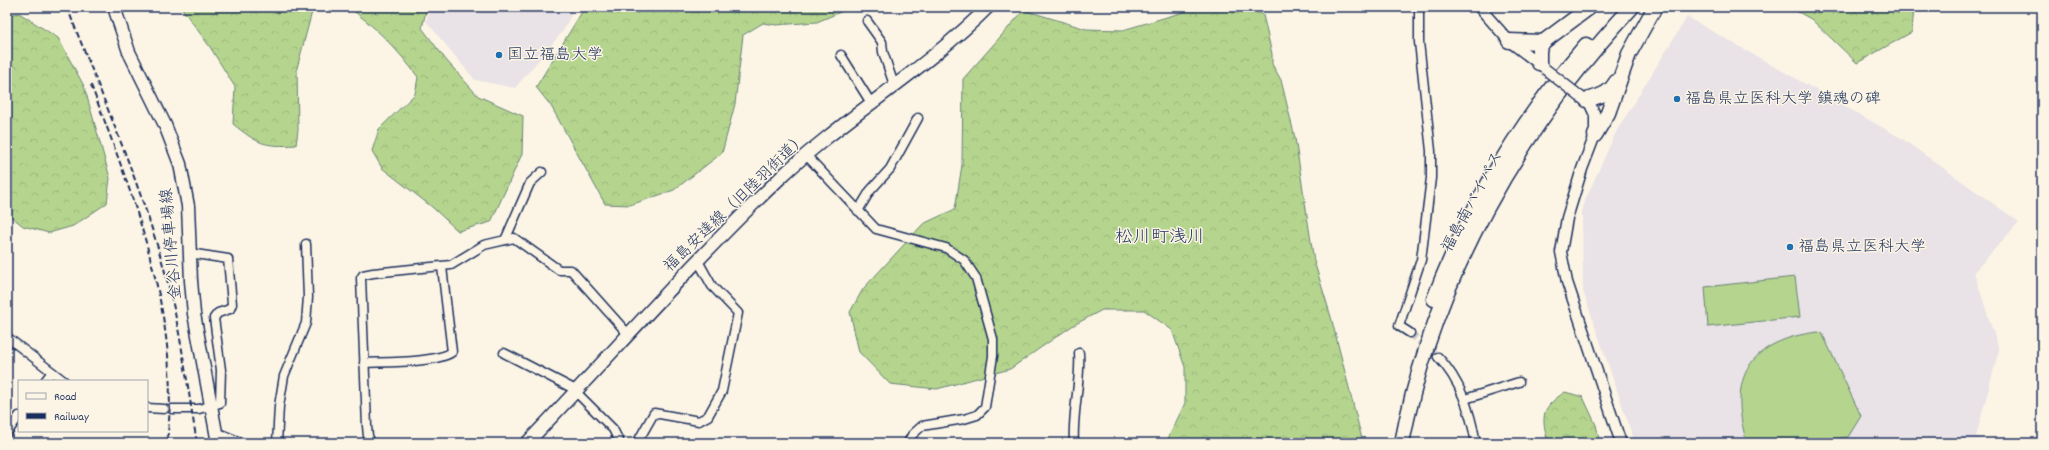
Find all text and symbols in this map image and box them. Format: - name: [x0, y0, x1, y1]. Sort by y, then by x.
- place label: 国立福島大学: [507, 44, 603, 67]
- marker: 国立福島大学: [494, 50, 504, 60]
- place label: 福島県立医科大学 鎮魂の碑: [1685, 88, 1881, 111]
- marker: 福島県立医科大学 鎮魂の碑: [1672, 94, 1682, 104]
- street label: 福島安達線（旧陸羽街道）: [659, 128, 813, 278]
- street label: 福島南バイパス: [1437, 147, 1509, 257]
- street label: 金谷川停車場線: [156, 187, 188, 301]
- district label: 松川町浅川: [1115, 226, 1205, 251]
- place label: 福島県立医科大学: [1798, 236, 1926, 259]
- marker: 福島県立医科大学: [1785, 242, 1795, 252]
- legend: [18, 380, 148, 432]
- text: Road: [54, 389, 76, 406]
- text: Railway: [54, 409, 90, 426]

